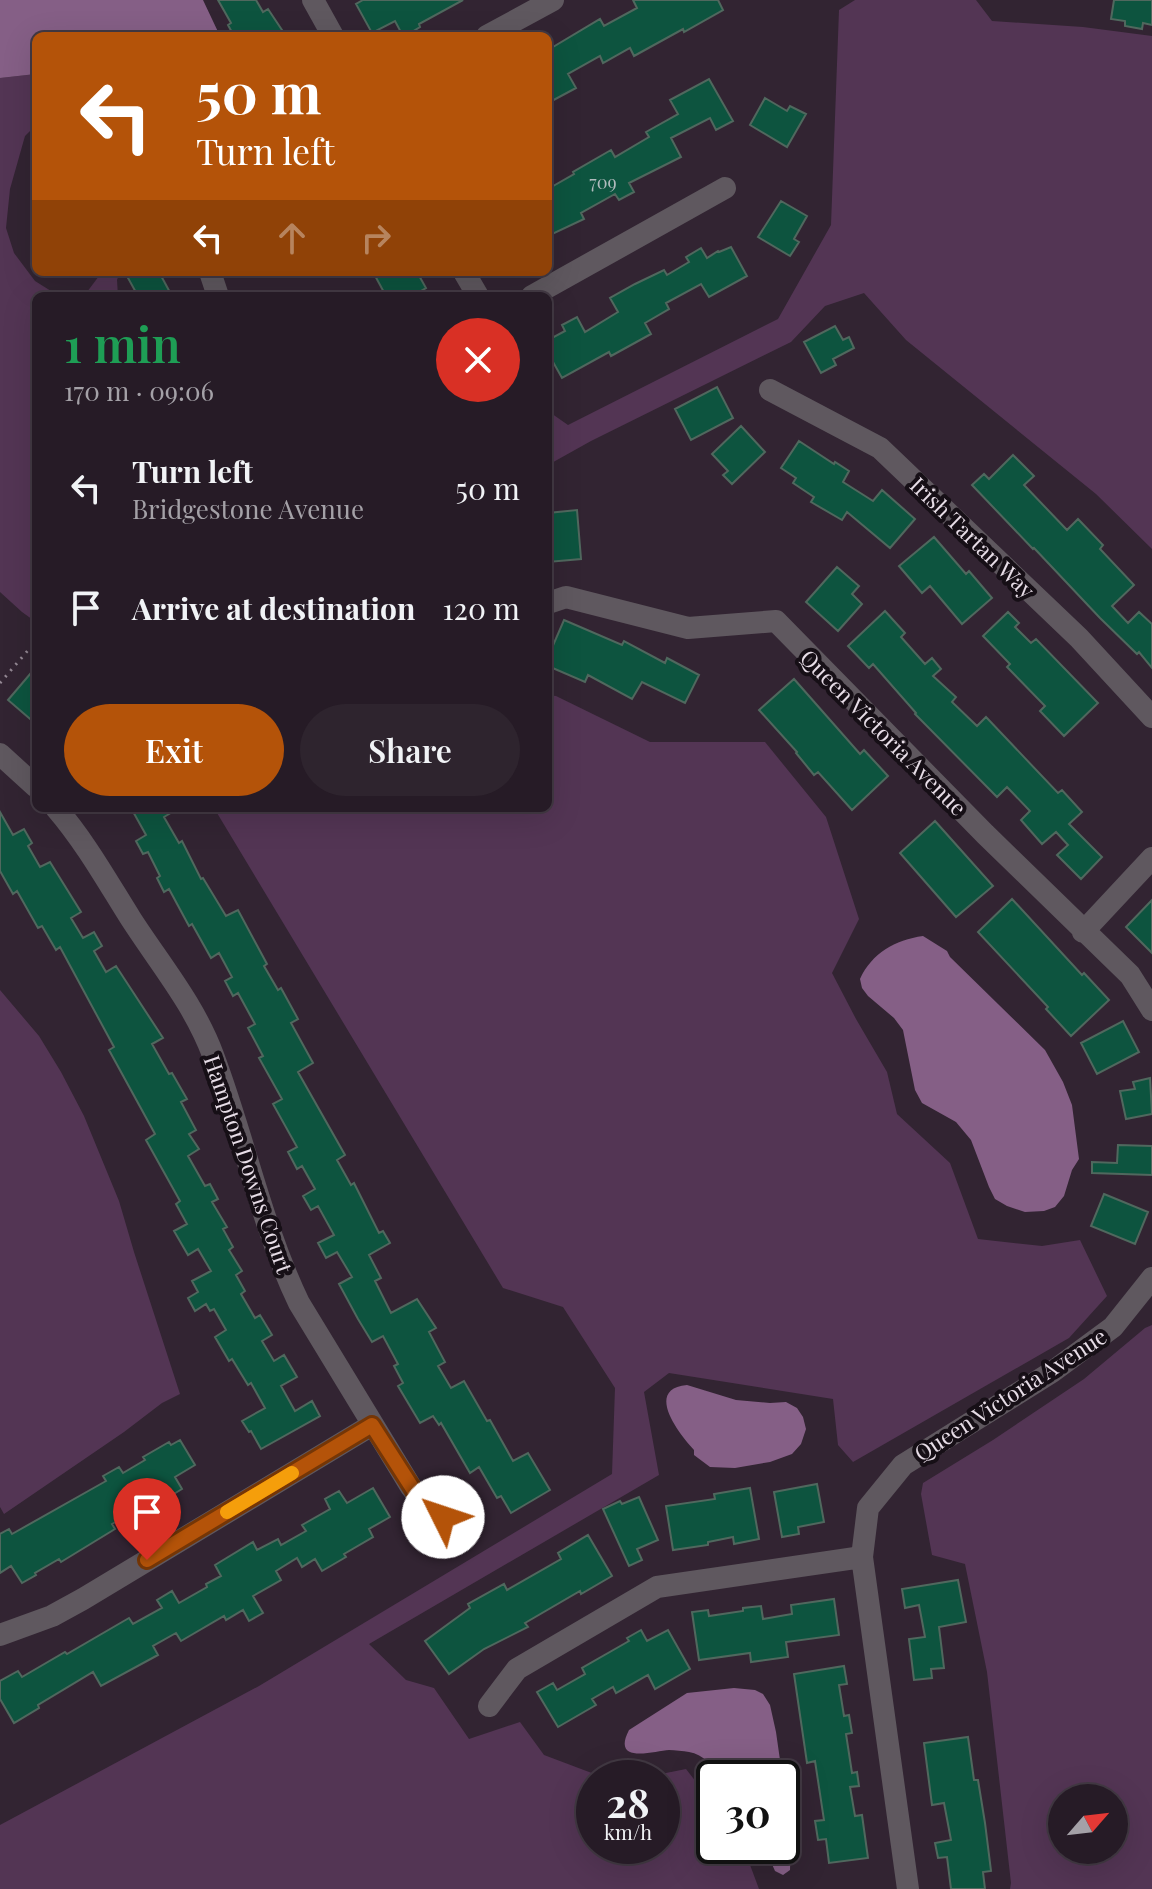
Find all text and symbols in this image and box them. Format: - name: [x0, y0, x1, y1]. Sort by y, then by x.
- text: 50 m: [196, 54, 322, 129]
- icon: left: [64, 64, 168, 168]
- text: Turn left: [196, 126, 335, 174]
- house number: 709: [589, 170, 617, 194]
- icon: left: [186, 216, 230, 260]
- icon: ahead: [270, 216, 314, 260]
- icon: right: [354, 216, 398, 260]
- text: 1 min: [64, 311, 181, 375]
- button: close: [436, 318, 520, 402]
- text: 170 m · 09:06: [64, 373, 214, 408]
- text: Turn left: [132, 451, 253, 491]
- icon: left: [64, 466, 108, 510]
- text: 50 m: [455, 468, 520, 508]
- street label: Irish Tartan Way: [904, 470, 1042, 604]
- text: Bridgestone Avenue: [132, 491, 364, 526]
- icon: arrive: [64, 586, 108, 630]
- text: Arrive at destination: [132, 588, 415, 628]
- text: 120 m: [442, 588, 520, 628]
- street label: Queen Victoria Avenue: [794, 642, 974, 822]
- button: Exit: [64, 704, 284, 796]
- button: Share: [300, 704, 520, 796]
- street label: Hampton Downs Court: [198, 1051, 301, 1278]
- street label: Queen Victoria Avenue: [908, 1321, 1112, 1467]
- position arrow: [401, 1475, 485, 1559]
- pin: [113, 1478, 181, 1560]
- icon: arrive: [125, 1490, 169, 1534]
- speed limit sign: 30: [696, 1760, 800, 1864]
- text: 28: [606, 1775, 650, 1828]
- north arrow: [1048, 1784, 1128, 1864]
- map controls: [1048, 1784, 1128, 1864]
- text: km/h: [604, 1818, 652, 1845]

